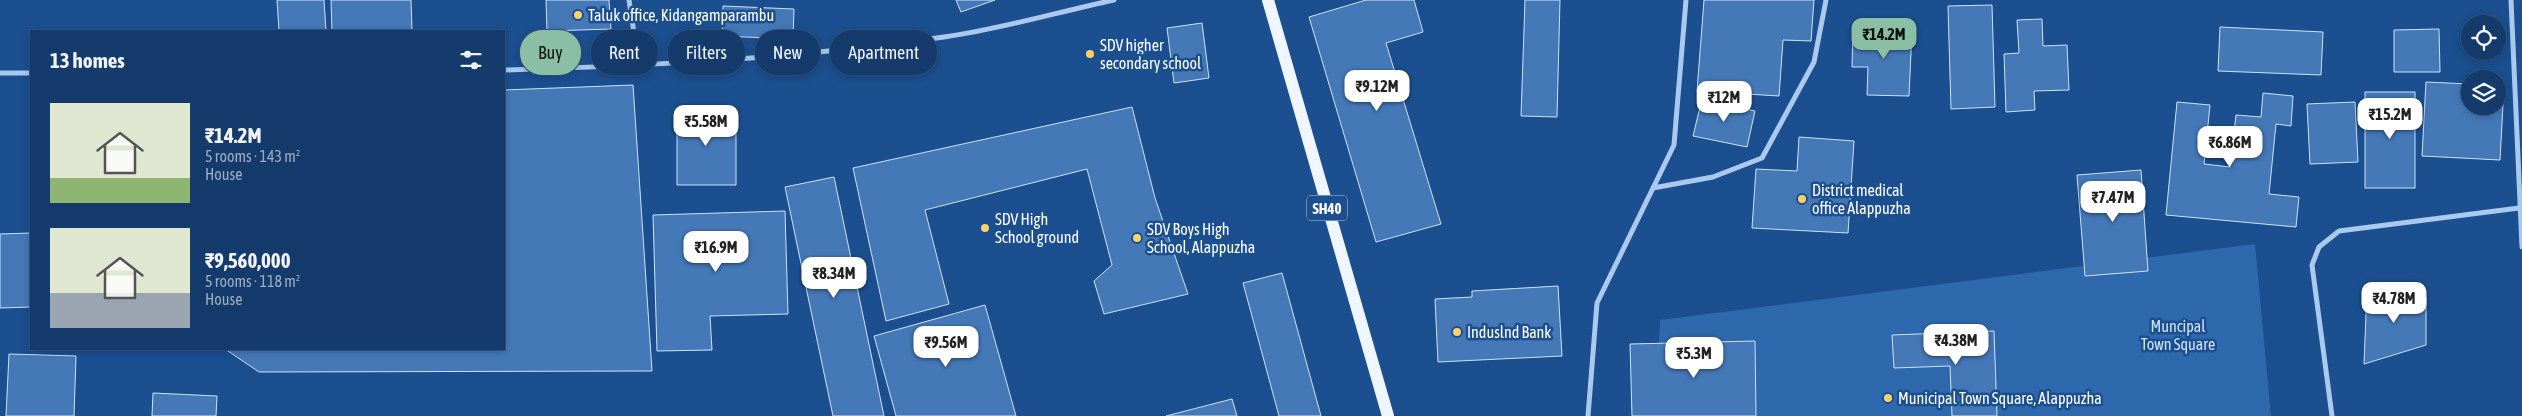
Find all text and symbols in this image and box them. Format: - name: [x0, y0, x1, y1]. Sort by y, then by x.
- place label: Taluk office, Kidangamparambu: [588, 6, 774, 25]
- marker: Taluk office, Kidangamparambu: [572, 9, 584, 21]
- map controls: [2461, 15, 2506, 115]
- button: locate: [2461, 15, 2506, 60]
- pin: ₹14.2M: [1843, 18, 1925, 60]
- text: ₹14.2M: [1862, 25, 1906, 43]
- chip: Buy: [520, 30, 581, 75]
- chip: Rent: [591, 30, 658, 75]
- chip: Filters: [668, 30, 745, 75]
- chip: New: [755, 30, 820, 75]
- chip: Apartment: [830, 30, 937, 75]
- place label: SDV higher secondary school: [1100, 36, 1202, 73]
- icon: filters: [457, 46, 485, 74]
- text: 13 homes: [50, 48, 125, 72]
- marker: SDV higher secondary school: [1084, 48, 1096, 60]
- pin: ₹9.12M: [1336, 70, 1418, 112]
- button: layers: [2461, 70, 2506, 115]
- text: ₹9.12M: [1355, 77, 1399, 95]
- pin: ₹12M: [1694, 80, 1754, 123]
- text: ₹12M: [1708, 88, 1740, 106]
- pin: ₹15.2M: [2349, 98, 2431, 140]
- pin: ₹5.58M: [665, 104, 747, 147]
- text: ₹15.2M: [2368, 105, 2412, 123]
- text: ₹5.58M: [684, 112, 728, 130]
- icon: home: [90, 123, 150, 183]
- text: ₹14.2M: [205, 123, 261, 147]
- pin: ₹6.86M: [2189, 126, 2271, 168]
- text: ₹6.86M: [2208, 133, 2252, 151]
- text: 5 rooms · 143 m²: [205, 147, 300, 165]
- text: House: [205, 165, 242, 183]
- pin: ₹7.47M: [2072, 180, 2154, 223]
- place label: District medical office Alappuzha: [1812, 181, 1911, 218]
- text: ₹7.47M: [2091, 188, 2135, 206]
- marker: District medical office Alappuzha: [1796, 193, 1808, 205]
- road number: SH40: [1307, 196, 1347, 220]
- place label: SDV High School ground: [995, 210, 1079, 247]
- place label: SDV Boys High School, Alappuzha: [1147, 220, 1255, 257]
- marker: SDV High School ground: [979, 222, 991, 234]
- pin: ₹16.9M: [675, 230, 757, 273]
- marker: SDV Boys High School, Alappuzha: [1131, 232, 1143, 244]
- text: ₹16.9M: [694, 238, 738, 256]
- icon: home: [90, 248, 150, 308]
- text: ₹9,560,000: [205, 248, 291, 272]
- pin: ₹8.34M: [793, 256, 875, 299]
- text: ₹8.34M: [812, 264, 856, 282]
- text: 5 rooms · 118 m²: [205, 272, 300, 290]
- pin: ₹4.78M: [2353, 282, 2435, 324]
- text: ₹4.78M: [2372, 289, 2416, 307]
- text: House: [205, 290, 242, 308]
- park label: Muncipal Town Square: [2141, 317, 2215, 354]
- place label: Induslnd Bank: [1467, 323, 1551, 341]
- pin: ₹4.38M: [1915, 324, 1997, 366]
- pin: ₹9.56M: [905, 326, 987, 368]
- marker: Induslnd Bank: [1451, 326, 1463, 338]
- text: ₹4.38M: [1934, 331, 1978, 349]
- text: ₹9.56M: [924, 333, 968, 351]
- pin: ₹5.3M: [1659, 336, 1729, 379]
- text: ₹5.3M: [1676, 344, 1712, 362]
- place label: Municipal Town Square, Alappuzha: [1898, 389, 2102, 408]
- marker: Municipal Town Square, Alappuzha: [1882, 392, 1894, 404]

